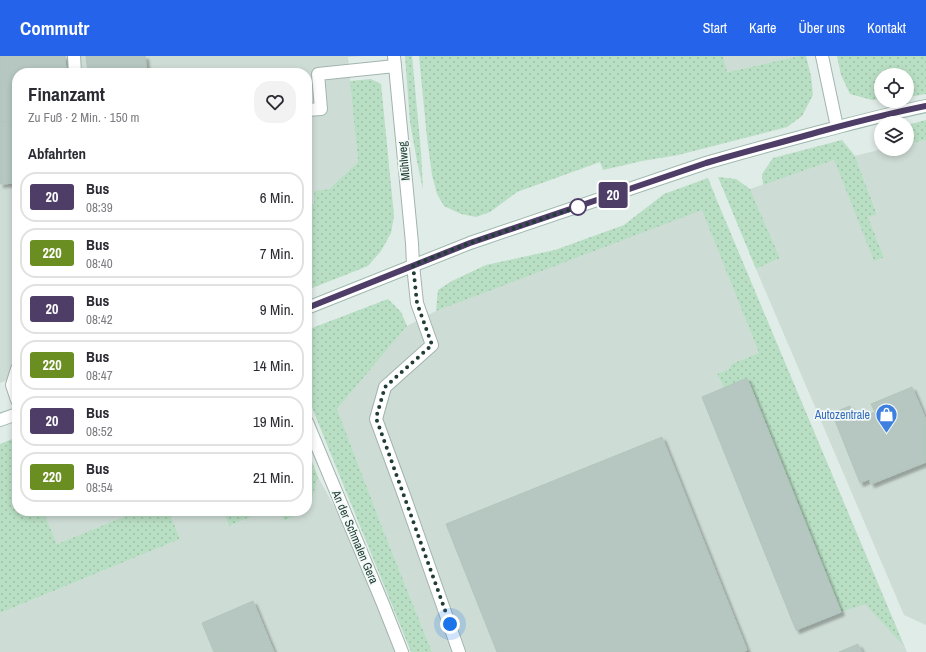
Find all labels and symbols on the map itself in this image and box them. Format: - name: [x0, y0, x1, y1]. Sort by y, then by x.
- street label: Mühlweg: [394, 140, 414, 181]
- line badge: 20: [595, 182, 631, 208]
- unlabelled marker: [569, 198, 587, 216]
- shop icon: Autozentrale: [873, 402, 899, 435]
- place label: Autozentrale: [814, 407, 870, 423]
- street label: An der Schmalen Gera: [328, 487, 382, 587]
- your location: [440, 614, 460, 634]

